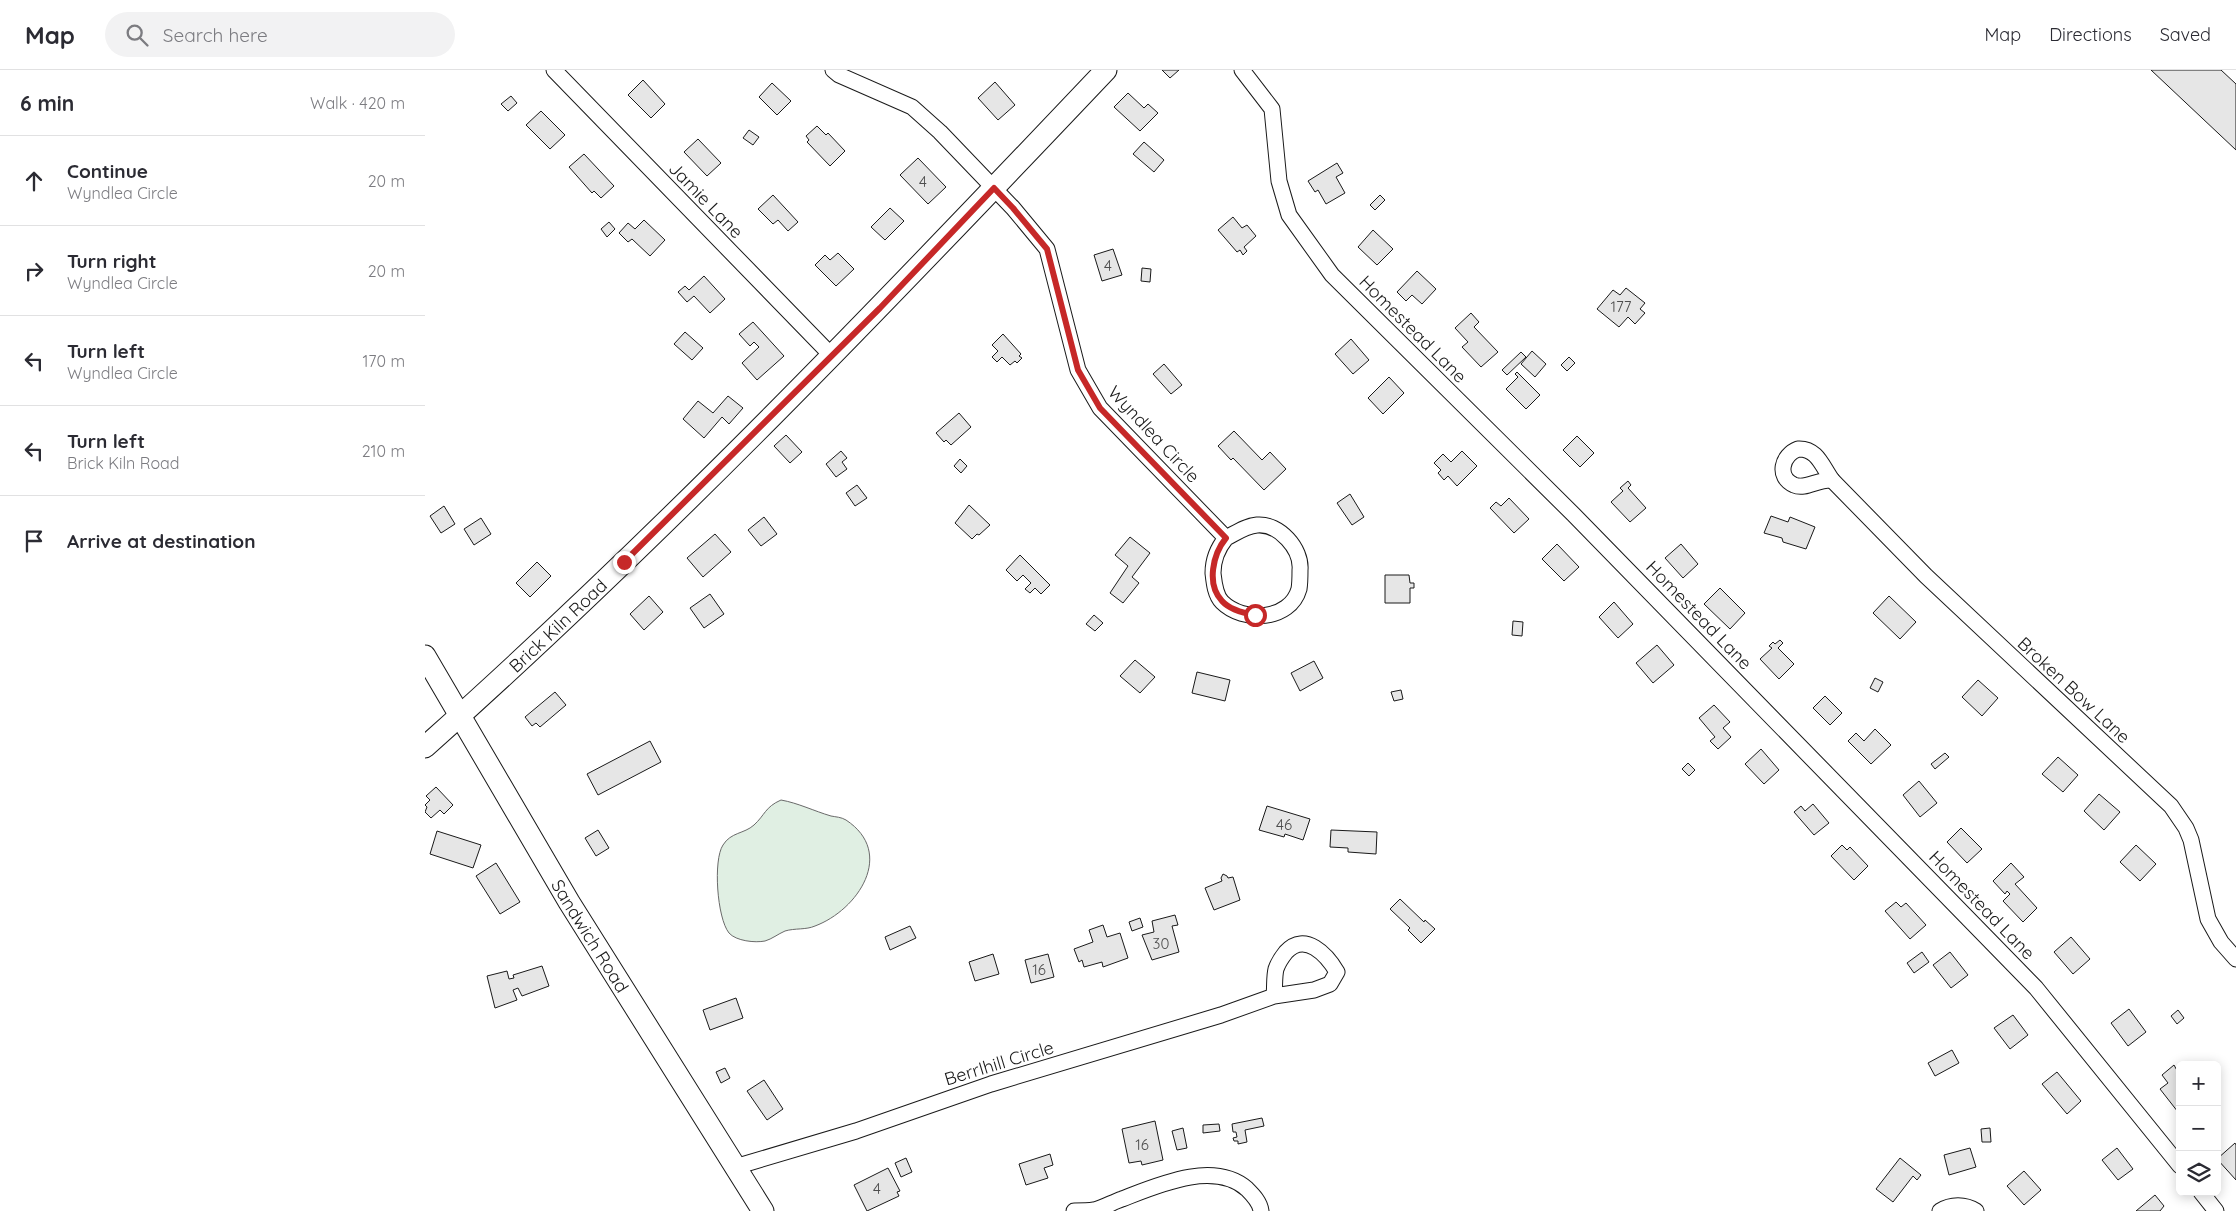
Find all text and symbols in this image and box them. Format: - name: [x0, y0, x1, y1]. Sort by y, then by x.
- search box: [105, 12, 455, 57]
- text: Map: [25, 20, 75, 50]
- icon: search: [123, 21, 151, 49]
- text: Search here: [163, 23, 268, 47]
- text: Map: [1984, 23, 2021, 46]
- text: Directions: [2049, 23, 2132, 46]
- text: Saved: [2160, 23, 2211, 46]
- text: 6 min: [20, 90, 74, 116]
- text: Walk · 420 m: [310, 93, 405, 113]
- street label: Jamie Lane: [664, 157, 748, 243]
- text: Continue: [67, 159, 148, 183]
- icon: ahead: [20, 167, 48, 195]
- text: 20 m: [368, 171, 405, 191]
- house number: 4: [919, 172, 927, 191]
- text: Wyndlea Circle: [67, 183, 178, 203]
- text: Turn right: [67, 249, 156, 273]
- house number: 4: [1104, 256, 1112, 275]
- icon: right: [20, 257, 48, 285]
- text: 20 m: [368, 261, 405, 281]
- street label: Homestead Lane: [1354, 270, 1472, 388]
- text: Wyndlea Circle: [67, 273, 178, 293]
- house number: 177: [1611, 297, 1632, 316]
- text: Turn left: [67, 339, 145, 363]
- icon: left: [20, 347, 48, 375]
- text: 170 m: [362, 351, 405, 371]
- text: Wyndlea Circle: [67, 363, 178, 383]
- street label: Wyndlea Circle: [1103, 381, 1205, 487]
- text: Turn left: [67, 429, 145, 453]
- icon: left: [20, 437, 48, 465]
- text: 210 m: [362, 441, 405, 461]
- text: Brick Kiln Road: [67, 453, 179, 473]
- icon: arrive: [20, 527, 48, 555]
- text: Arrive at destination: [67, 529, 256, 553]
- route end: [613, 551, 636, 574]
- street label: Homestead Lane: [1641, 556, 1757, 674]
- street label: Brick Kiln Road: [504, 573, 612, 677]
- route start: [1244, 604, 1267, 627]
- street label: Broken Bow Lane: [2013, 632, 2135, 748]
- house number: 46: [1276, 815, 1292, 834]
- street label: Homestead Lane: [1924, 846, 2040, 964]
- street label: Sandwich Road: [547, 875, 634, 997]
- house number: 30: [1153, 934, 1169, 953]
- house number: 16: [1032, 960, 1046, 979]
- street label: BerrIhill Circle: [942, 1035, 1056, 1091]
- map controls: [2176, 1061, 2221, 1196]
- button: +: [2176, 1061, 2221, 1106]
- button: −: [2176, 1106, 2221, 1151]
- house number: 16: [1135, 1135, 1149, 1154]
- button: layers: [2176, 1151, 2221, 1196]
- house number: 4: [873, 1179, 881, 1198]

